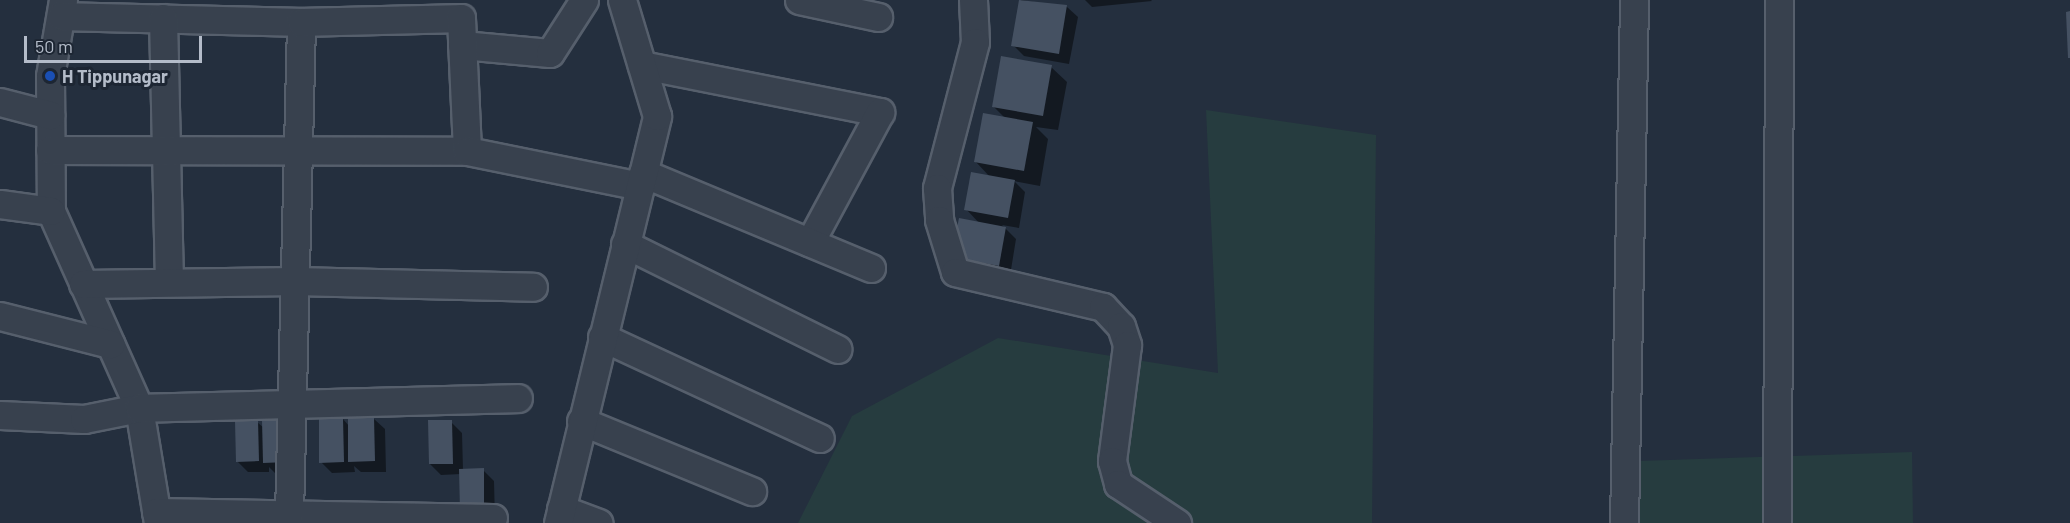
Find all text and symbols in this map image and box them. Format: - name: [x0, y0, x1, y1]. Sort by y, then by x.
- scale bar: [27, 24, 206, 62]
- text: 50 m: [35, 35, 73, 57]
- place label: H Tippunagar: [62, 65, 168, 87]
- marker: H Tippunagar: [43, 69, 57, 83]

